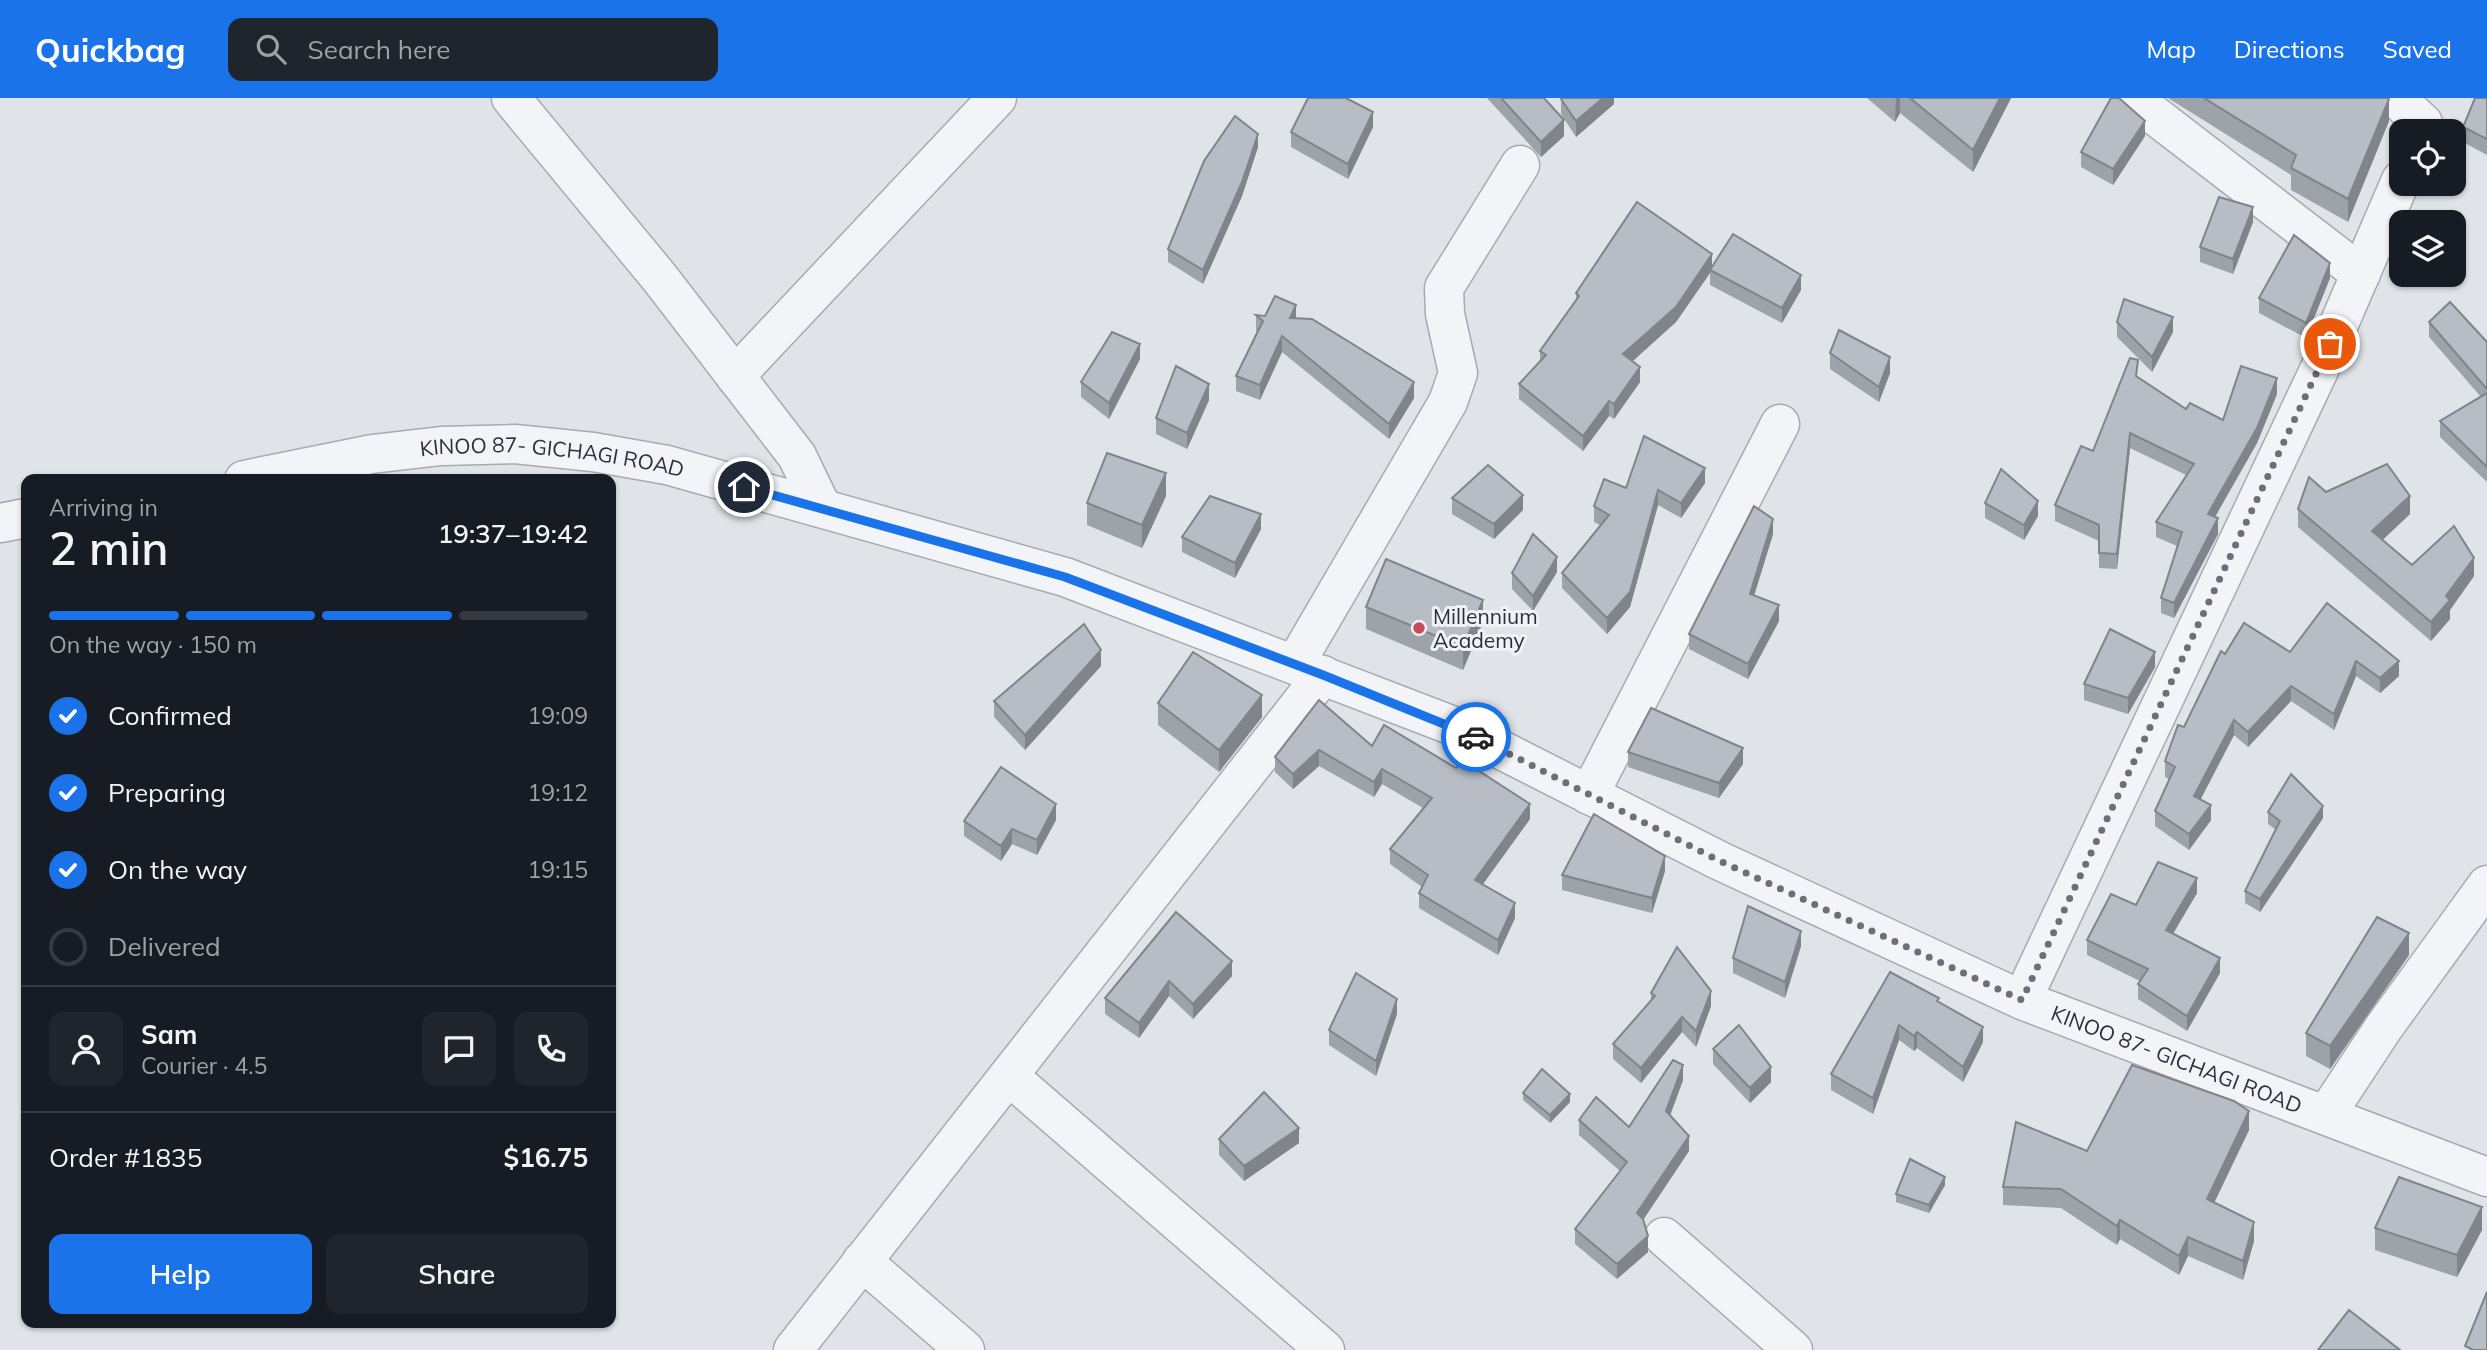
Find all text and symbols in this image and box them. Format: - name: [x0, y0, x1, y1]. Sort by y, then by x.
- search box: [228, 18, 718, 81]
- text: Quickbag: [35, 29, 186, 70]
- icon: search: [252, 30, 290, 68]
- text: Search here: [308, 33, 450, 66]
- text: Map: [2146, 34, 2196, 64]
- text: Directions: [2234, 34, 2345, 64]
- text: Saved: [2383, 34, 2452, 64]
- map controls: [2389, 119, 2466, 287]
- button: locate: [2389, 119, 2466, 196]
- button: layers: [2389, 210, 2466, 287]
- pin: [2300, 314, 2360, 374]
- icon: bag: [2311, 325, 2349, 363]
- street label: KINOO 87- GICHAGI ROAD: [418, 431, 687, 482]
- pin: [714, 457, 774, 517]
- icon: home: [725, 468, 763, 506]
- text: Arriving in: [49, 493, 158, 522]
- text: 19:37–19:42: [438, 517, 588, 550]
- text: 2 min: [49, 519, 168, 577]
- place label: Millennium Academy: [1433, 603, 1538, 653]
- marker: Millennium Academy: [1411, 620, 1427, 636]
- text: On the way · 150 m: [49, 630, 257, 659]
- icon: check: [49, 697, 87, 735]
- text: Confirmed: [108, 699, 232, 732]
- text: 19:09: [528, 701, 588, 730]
- courier: [1441, 702, 1511, 772]
- icon: car: [1457, 718, 1495, 756]
- icon: check: [49, 774, 87, 812]
- text: Preparing: [108, 776, 226, 809]
- text: 19:12: [528, 778, 588, 807]
- icon: check: [49, 851, 87, 889]
- text: On the way: [108, 853, 247, 886]
- text: 19:15: [528, 855, 588, 884]
- text: Delivered: [108, 930, 221, 963]
- street label: KINOO 87- GICHAGI ROAD: [2048, 999, 2306, 1118]
- button: person: [49, 1012, 123, 1086]
- button: chat: [422, 1012, 496, 1086]
- button: phone: [514, 1012, 588, 1086]
- text: Sam: [141, 1018, 197, 1051]
- text: Courier · 4.5: [141, 1051, 267, 1080]
- text: Order #1835: [49, 1141, 202, 1174]
- text: $16.75: [504, 1141, 588, 1174]
- button: Help: [49, 1234, 312, 1314]
- button: Share: [326, 1234, 588, 1314]

